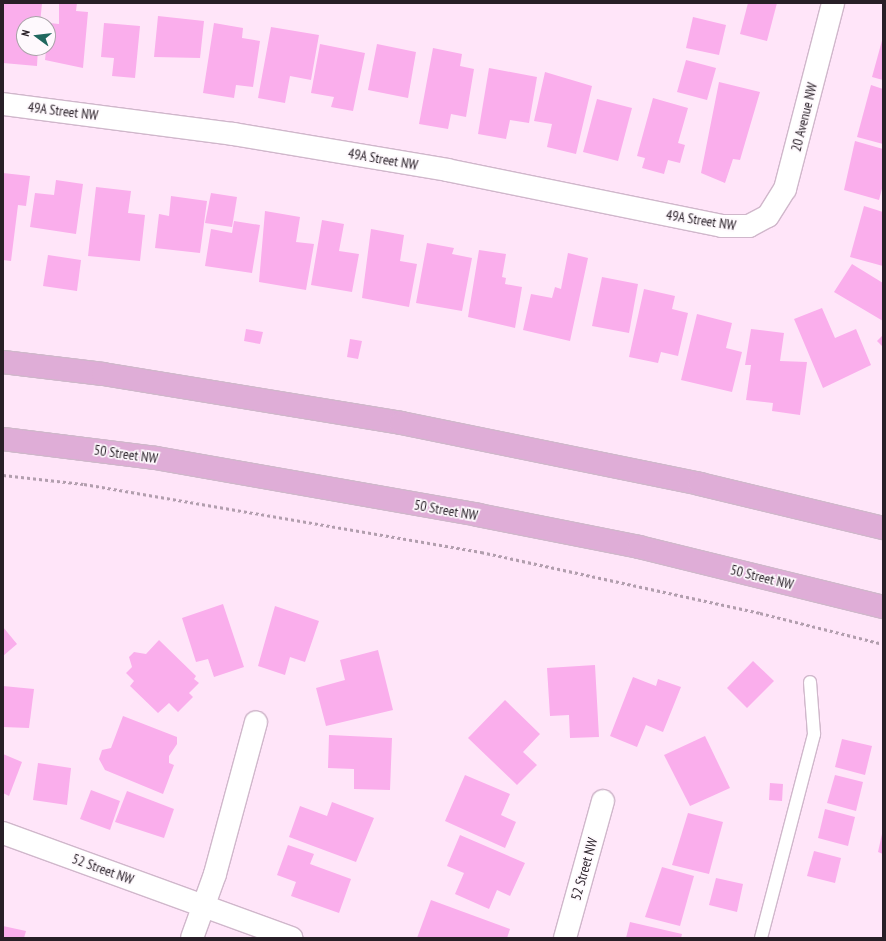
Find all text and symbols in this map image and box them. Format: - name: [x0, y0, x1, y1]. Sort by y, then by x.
- north arrow: [16, 16, 56, 56]
- text: N: [18, 28, 33, 38]
- street label: 20 Avenue NW: [787, 81, 821, 153]
- street label: 49A Street NW: [27, 98, 99, 124]
- street label: 49A Street NW: [347, 145, 419, 173]
- street label: 49A Street NW: [665, 206, 737, 234]
- street label: 50 Street NW: [93, 441, 159, 467]
- street label: 50 Street NW: [413, 496, 479, 524]
- street label: 50 Street NW: [729, 561, 795, 593]
- street label: 52 Street NW: [567, 836, 601, 902]
- street label: 52 Street NW: [70, 850, 136, 888]

